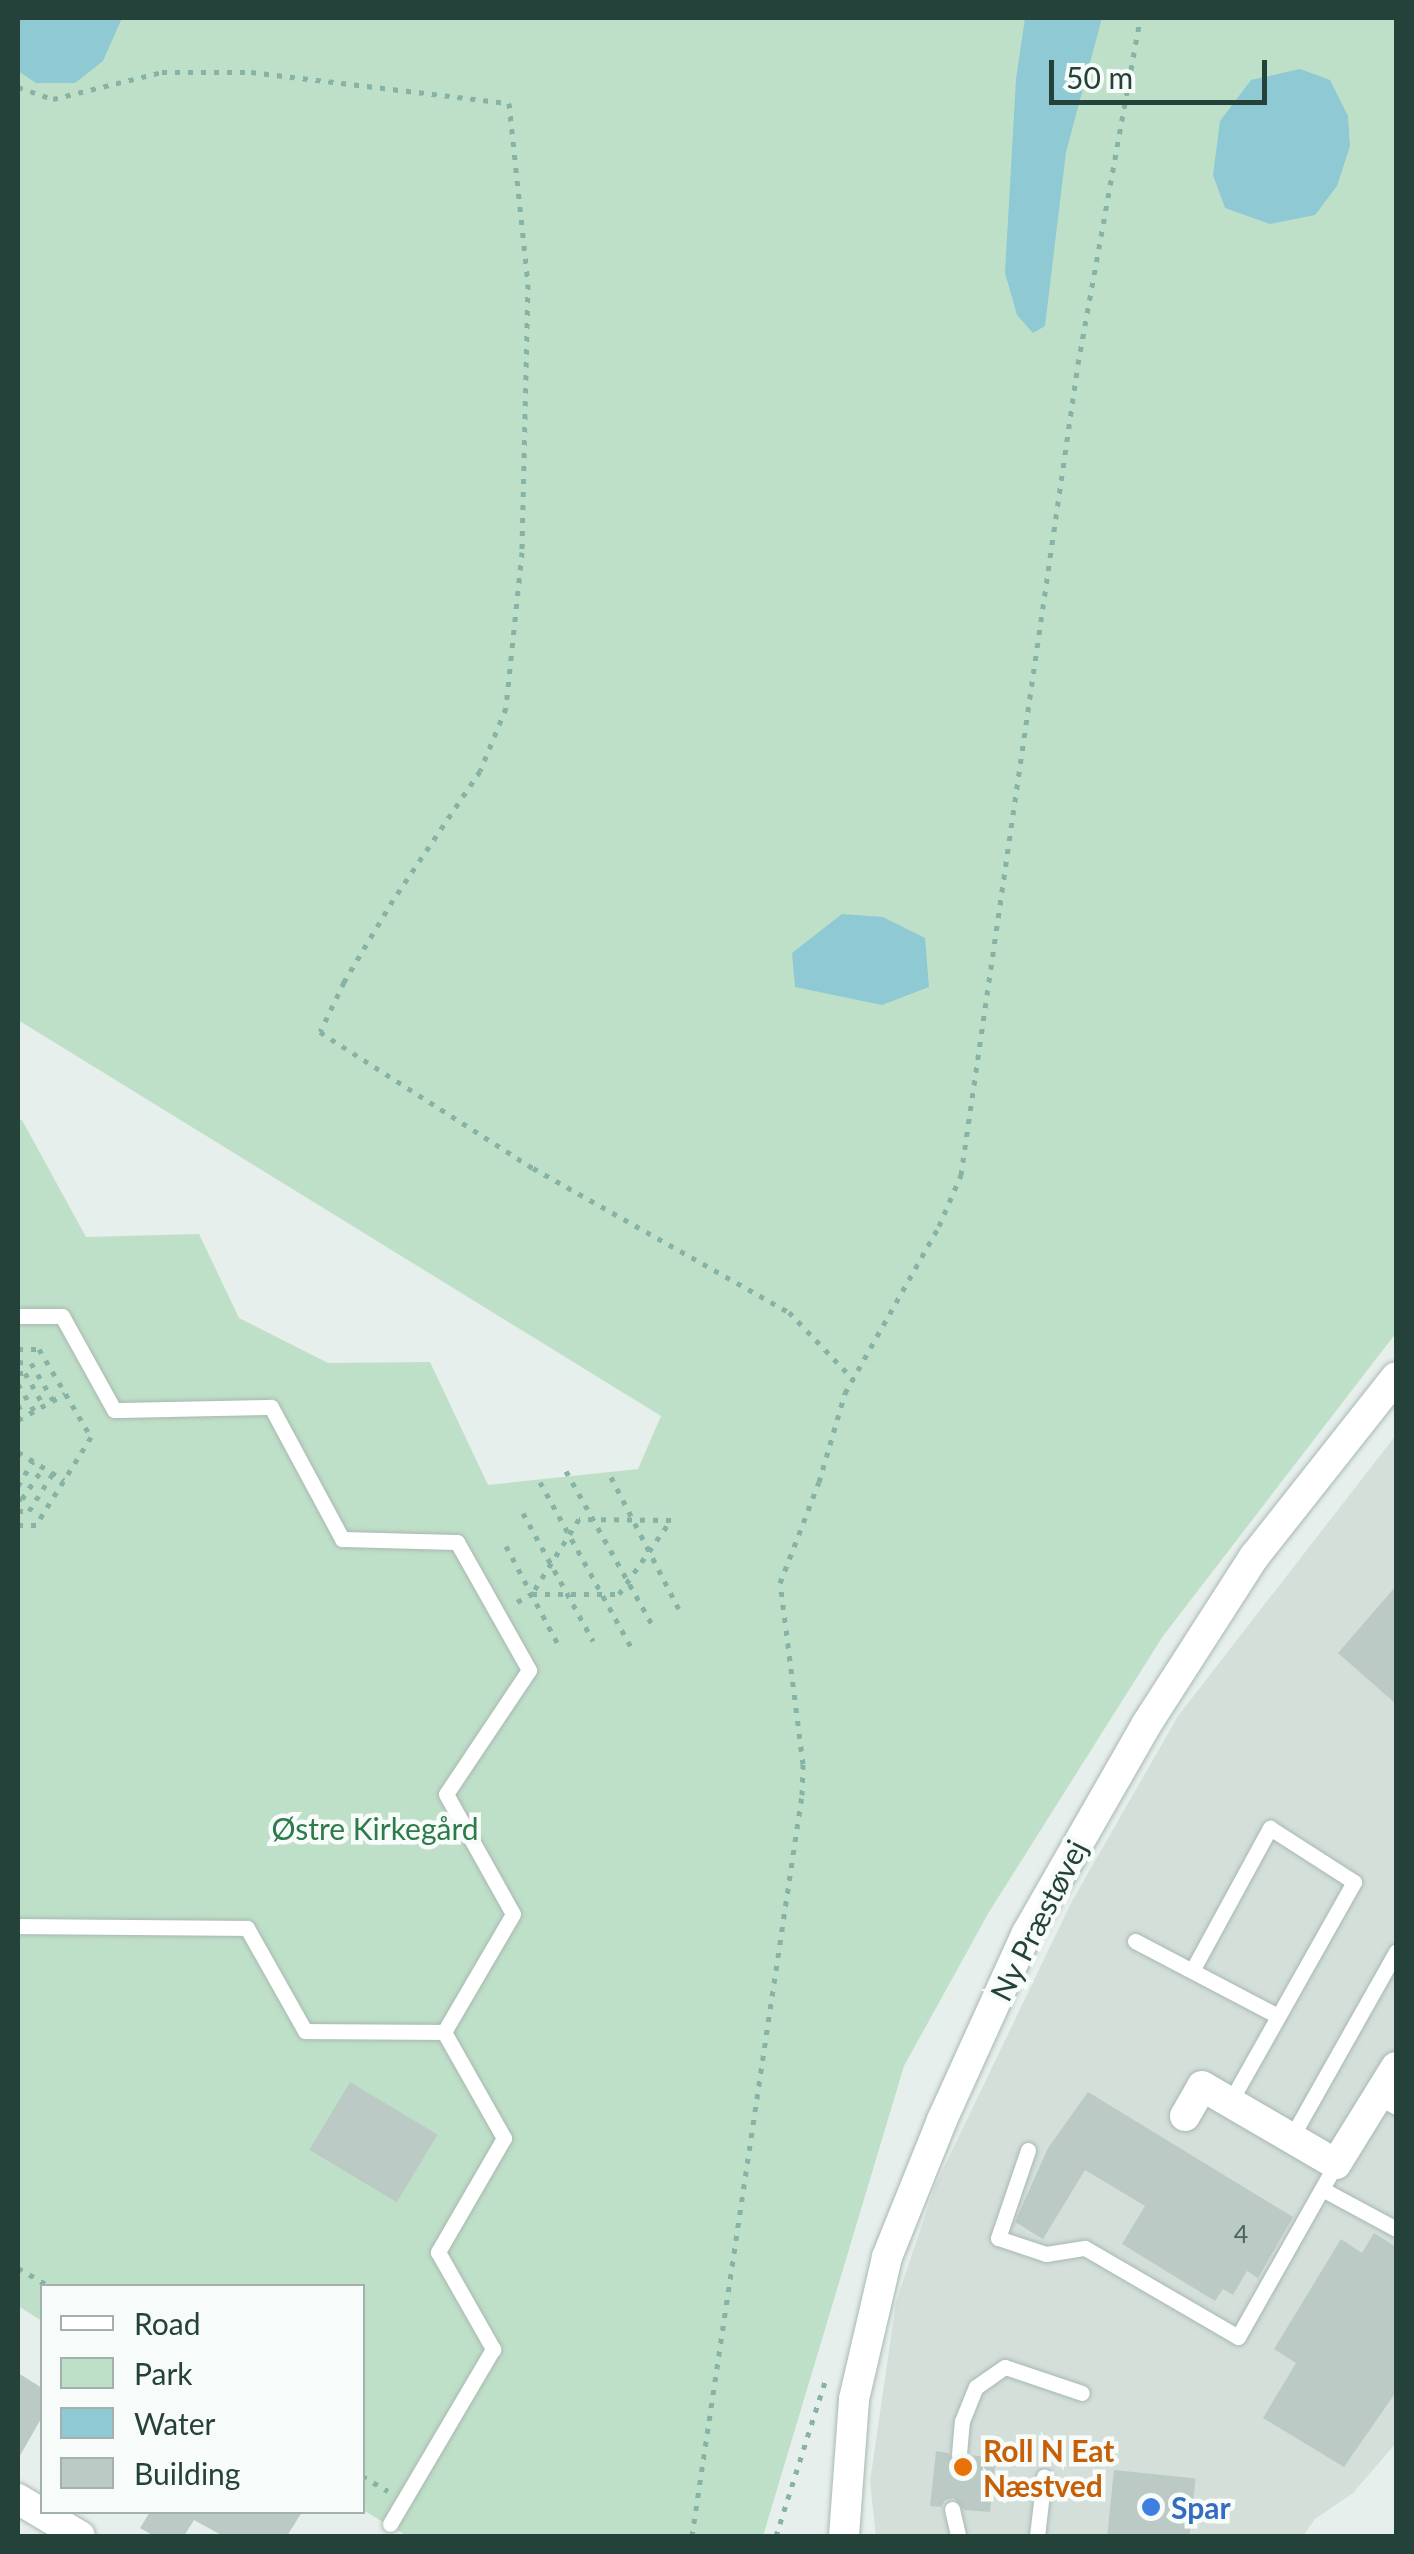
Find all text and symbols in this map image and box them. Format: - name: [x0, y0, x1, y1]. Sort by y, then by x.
- scale bar: [1054, 40, 1272, 102]
- text: 50 m: [1066, 59, 1133, 95]
- park label: Østre Kirkegård: [271, 1810, 479, 1846]
- street label: Ny Præstøvej: [982, 1833, 1094, 2007]
- house number: 4: [1234, 2218, 1248, 2248]
- legend: [40, 2284, 365, 2514]
- text: Road: [134, 2305, 201, 2341]
- text: Park: [134, 2355, 193, 2391]
- text: Water: [134, 2405, 216, 2441]
- place label: Roll N Eat Næstved: [983, 2432, 1114, 2502]
- text: Building: [134, 2455, 240, 2491]
- marker: Roll N Eat Næstved: [952, 2456, 974, 2478]
- place label: Spar: [1171, 2489, 1231, 2525]
- marker: Spar: [1140, 2496, 1162, 2518]

